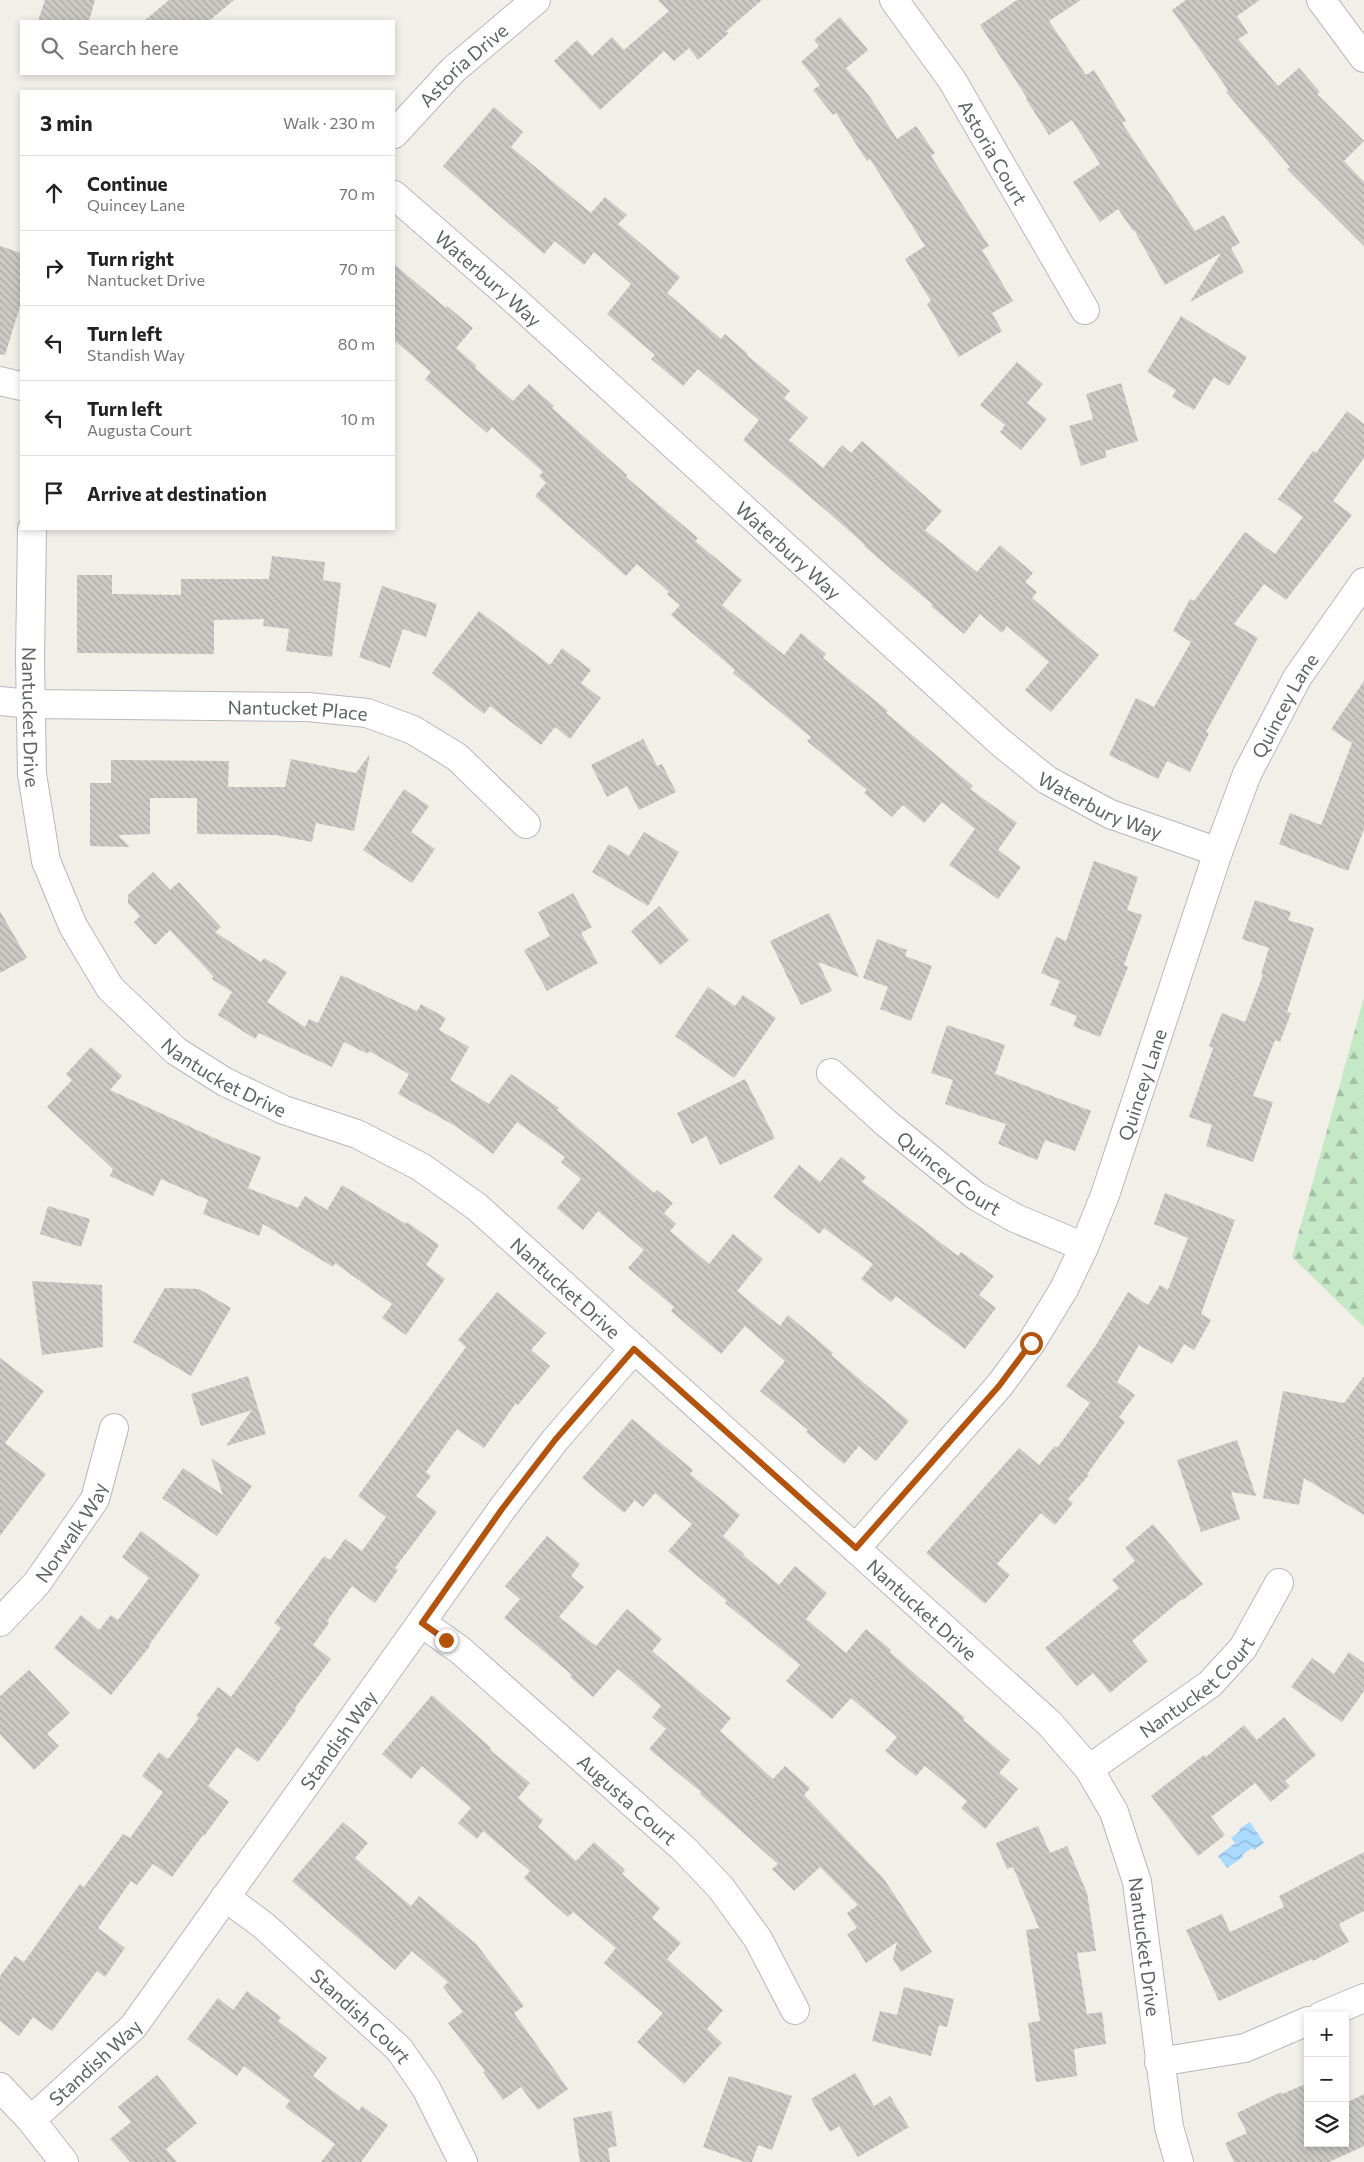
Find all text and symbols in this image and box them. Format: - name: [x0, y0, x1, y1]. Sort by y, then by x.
- street label: Astoria Drive: [414, 18, 512, 111]
- search box: [20, 20, 395, 75]
- icon: search: [38, 34, 66, 62]
- text: Search here: [78, 36, 178, 59]
- street label: Astoria Court: [954, 96, 1033, 209]
- text: 3 min: [40, 110, 93, 135]
- text: Walk · 230 m: [283, 113, 375, 132]
- text: Continue: [87, 172, 167, 195]
- icon: ahead: [40, 179, 68, 207]
- text: 70 m: [339, 184, 375, 203]
- text: Quincey Lane: [87, 195, 185, 214]
- street label: Waterbury Way: [431, 225, 547, 331]
- text: Turn right: [87, 247, 174, 270]
- icon: right: [40, 254, 68, 282]
- text: 70 m: [339, 259, 375, 278]
- text: Nantucket Drive: [87, 270, 205, 289]
- text: Turn left: [87, 322, 162, 345]
- icon: left: [40, 329, 68, 357]
- text: 80 m: [338, 334, 375, 353]
- text: Standish Way: [87, 345, 185, 364]
- text: Turn left: [87, 397, 162, 420]
- icon: left: [40, 404, 68, 432]
- text: 10 m: [341, 409, 375, 428]
- text: Augusta Court: [87, 420, 192, 439]
- icon: arrive: [40, 479, 68, 507]
- text: Arrive at destination: [87, 482, 267, 505]
- street label: Waterbury Way: [731, 496, 847, 604]
- street label: Nantucket Drive: [18, 647, 45, 789]
- street label: Quincey Lane: [1246, 648, 1322, 762]
- street label: Nantucket Place: [228, 695, 369, 725]
- street label: Waterbury Way: [1034, 766, 1166, 843]
- street label: Quincey Lane: [1112, 1026, 1171, 1143]
- street label: Nantucket Drive: [157, 1032, 291, 1121]
- street label: Quincey Court: [893, 1126, 1006, 1220]
- street label: Nantucket Drive: [506, 1232, 626, 1343]
- route start: [1020, 1332, 1043, 1355]
- street label: Norwalk Way: [30, 1480, 110, 1586]
- street label: Nantucket Drive: [863, 1554, 982, 1664]
- route end: [435, 1629, 458, 1652]
- street label: Nantucket Court: [1135, 1632, 1259, 1742]
- street label: Standish Way: [295, 1685, 381, 1794]
- street label: Augusta Court: [573, 1749, 682, 1849]
- street label: Nantucket Drive: [1125, 1876, 1166, 2018]
- street label: Standish Court: [306, 1963, 417, 2067]
- map controls: [1304, 2012, 1349, 2147]
- button: +: [1304, 2012, 1349, 2057]
- street label: Standish Way: [44, 2015, 146, 2110]
- button: −: [1304, 2057, 1349, 2102]
- button: layers: [1304, 2102, 1349, 2147]

